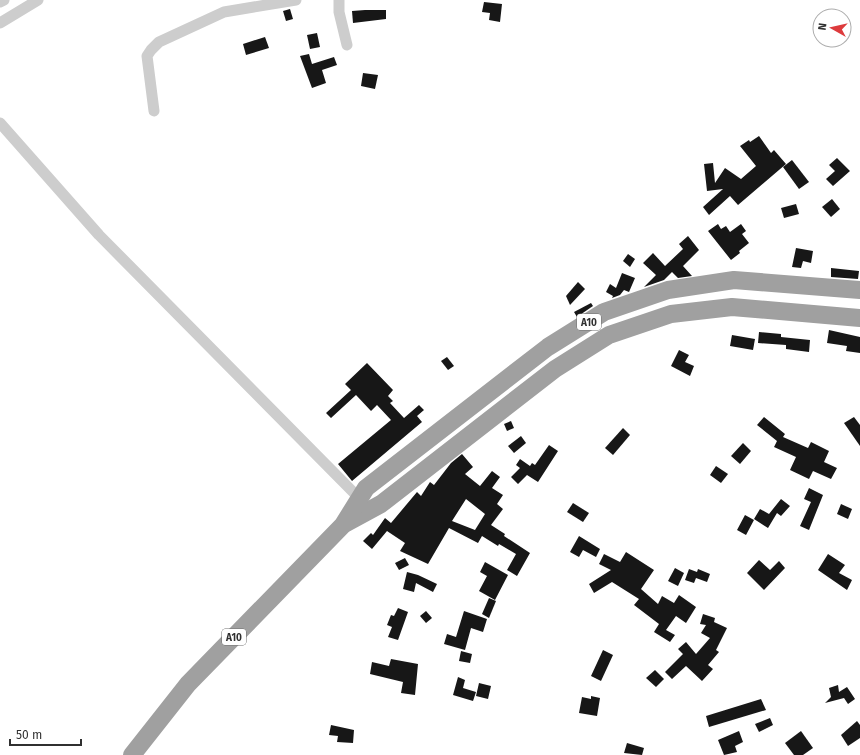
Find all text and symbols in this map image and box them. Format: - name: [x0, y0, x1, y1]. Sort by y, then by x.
- north arrow: [812, 8, 852, 48]
- text: N: [816, 22, 830, 31]
- road number: A10: [577, 314, 601, 330]
- road number: A10: [222, 629, 246, 645]
- scale bar: [10, 721, 81, 747]
- text: 50 m: [16, 728, 42, 742]

